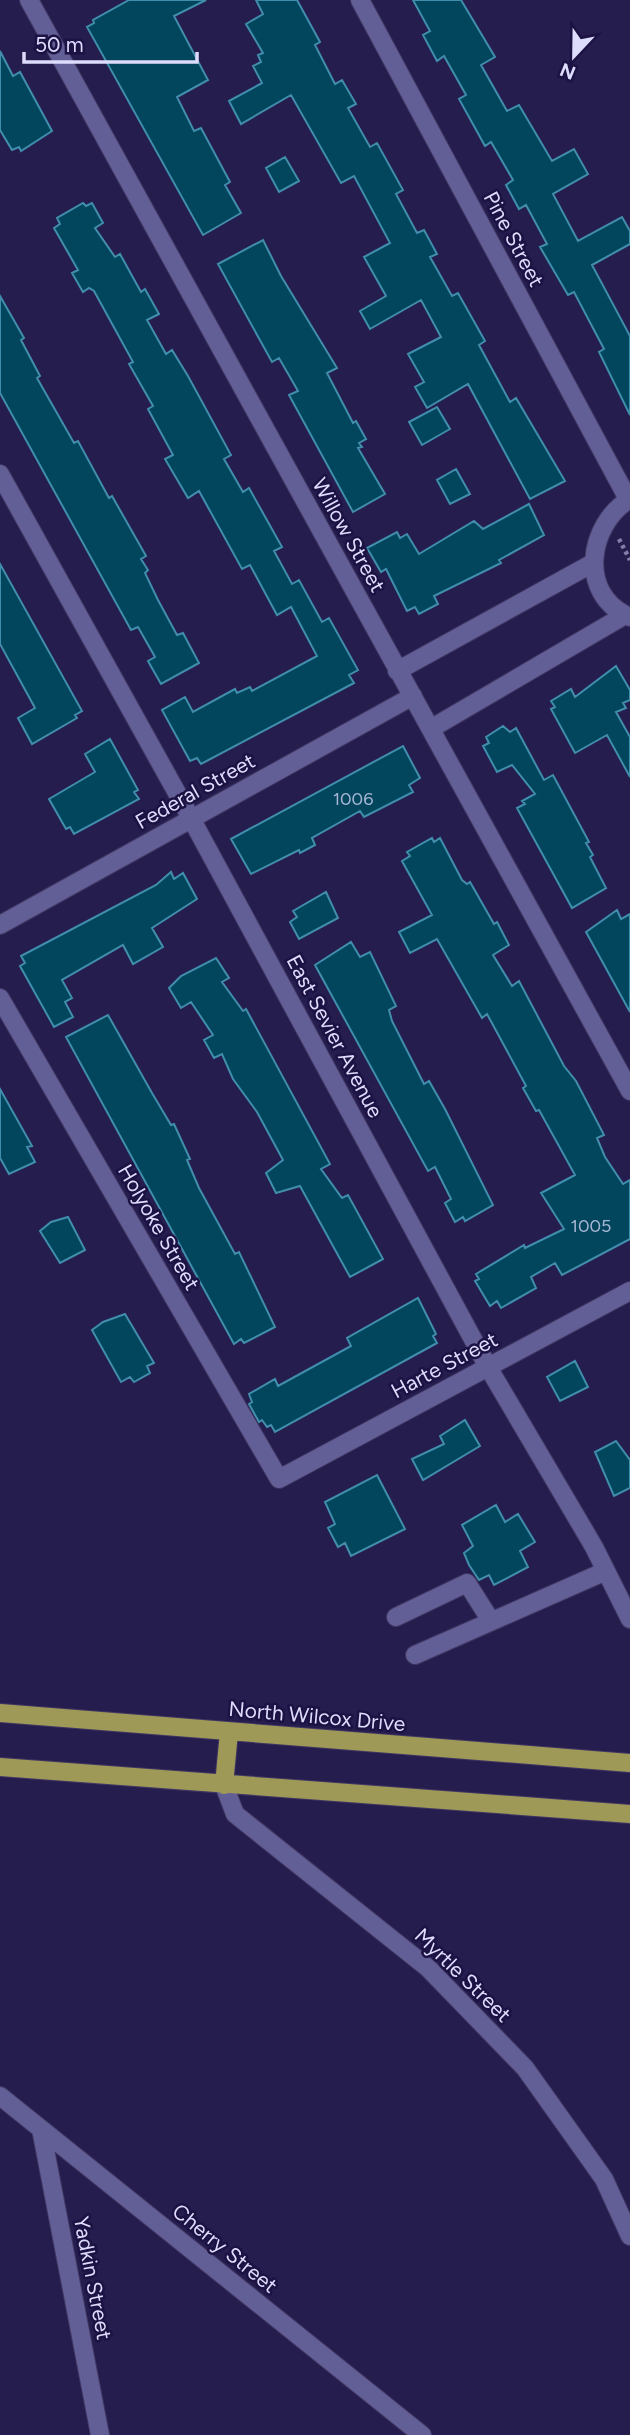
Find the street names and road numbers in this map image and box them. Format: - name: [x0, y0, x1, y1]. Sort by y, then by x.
- street label: Pine Street: [479, 187, 550, 291]
- street label: Willow Street: [307, 474, 391, 596]
- street label: Federal Street: [131, 748, 259, 834]
- street label: East Sevier Avenue: [282, 950, 388, 1122]
- street label: Holyoke Street: [113, 1160, 205, 1294]
- street label: Harte Street: [387, 1326, 502, 1403]
- street label: North Wilcox Drive: [228, 1696, 406, 1736]
- street label: Myrtle Street: [410, 1923, 516, 2027]
- street label: Cherry Street: [168, 2198, 282, 2298]
- street label: Yadkin Street: [69, 2214, 117, 2342]

